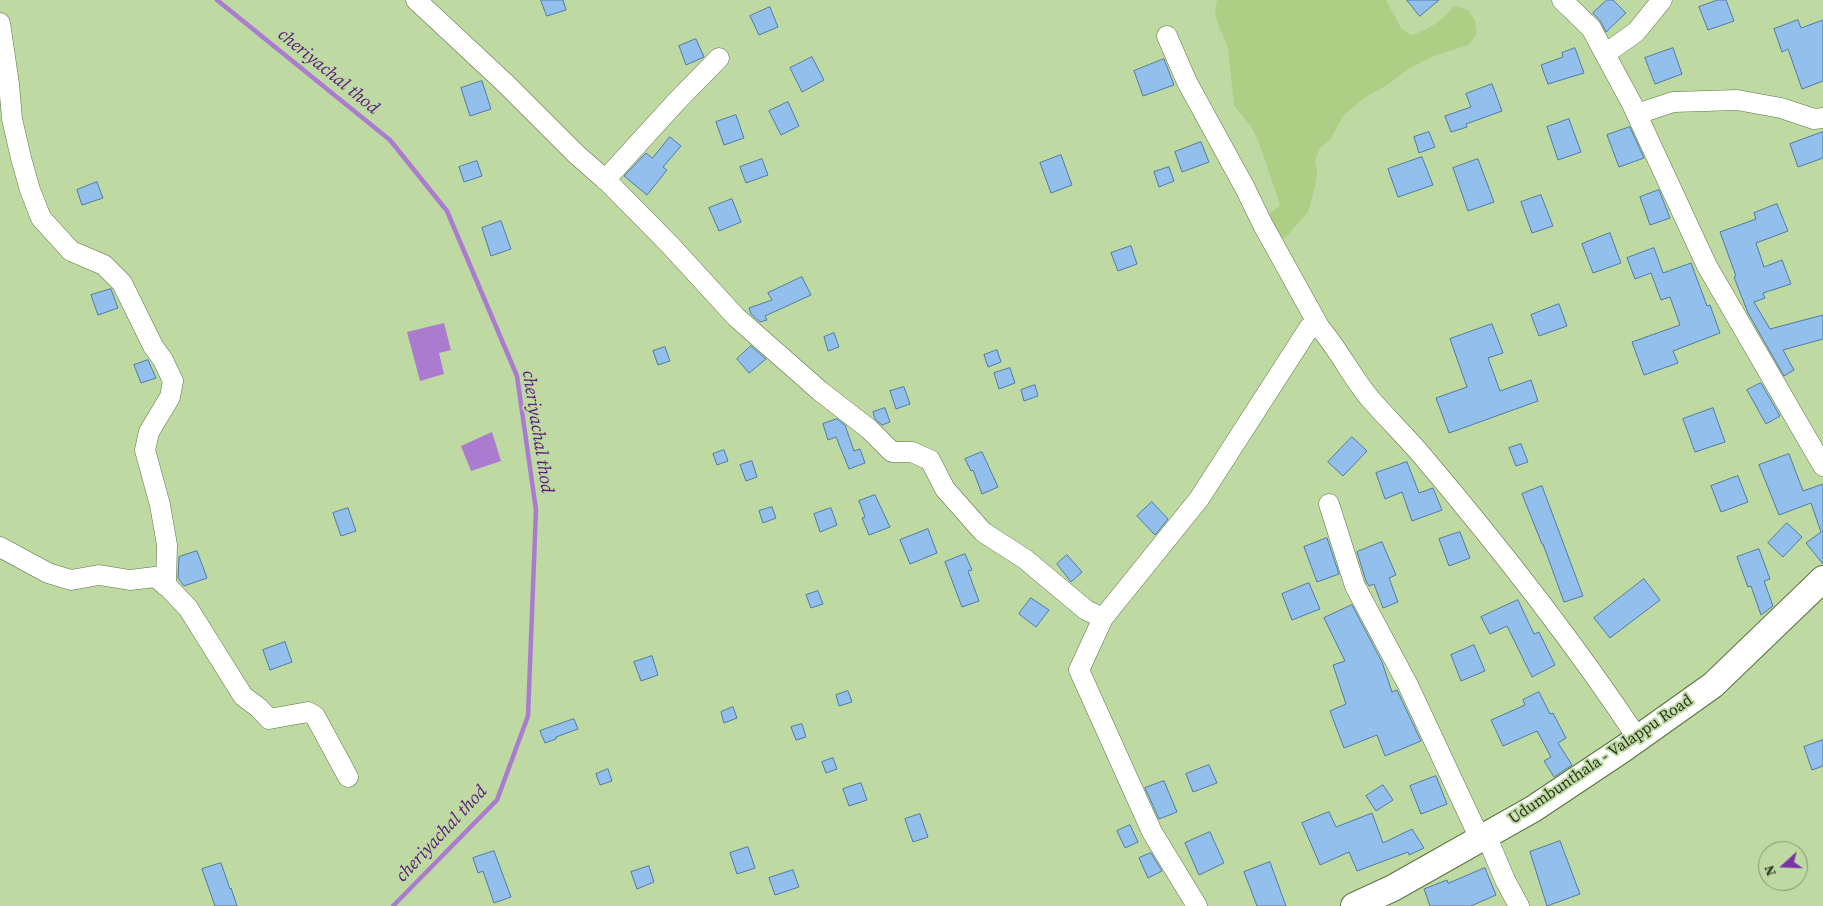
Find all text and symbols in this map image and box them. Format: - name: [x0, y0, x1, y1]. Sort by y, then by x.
- water label: cheriyachal thod: [273, 25, 383, 119]
- water label: cheriyachal thod: [517, 369, 557, 495]
- street label: Udumbunthala - Valappu Road: [1505, 691, 1697, 829]
- water label: cheriyachal thod: [392, 781, 492, 887]
- north arrow: [1758, 841, 1808, 891]
- text: N: [1759, 863, 1781, 879]

